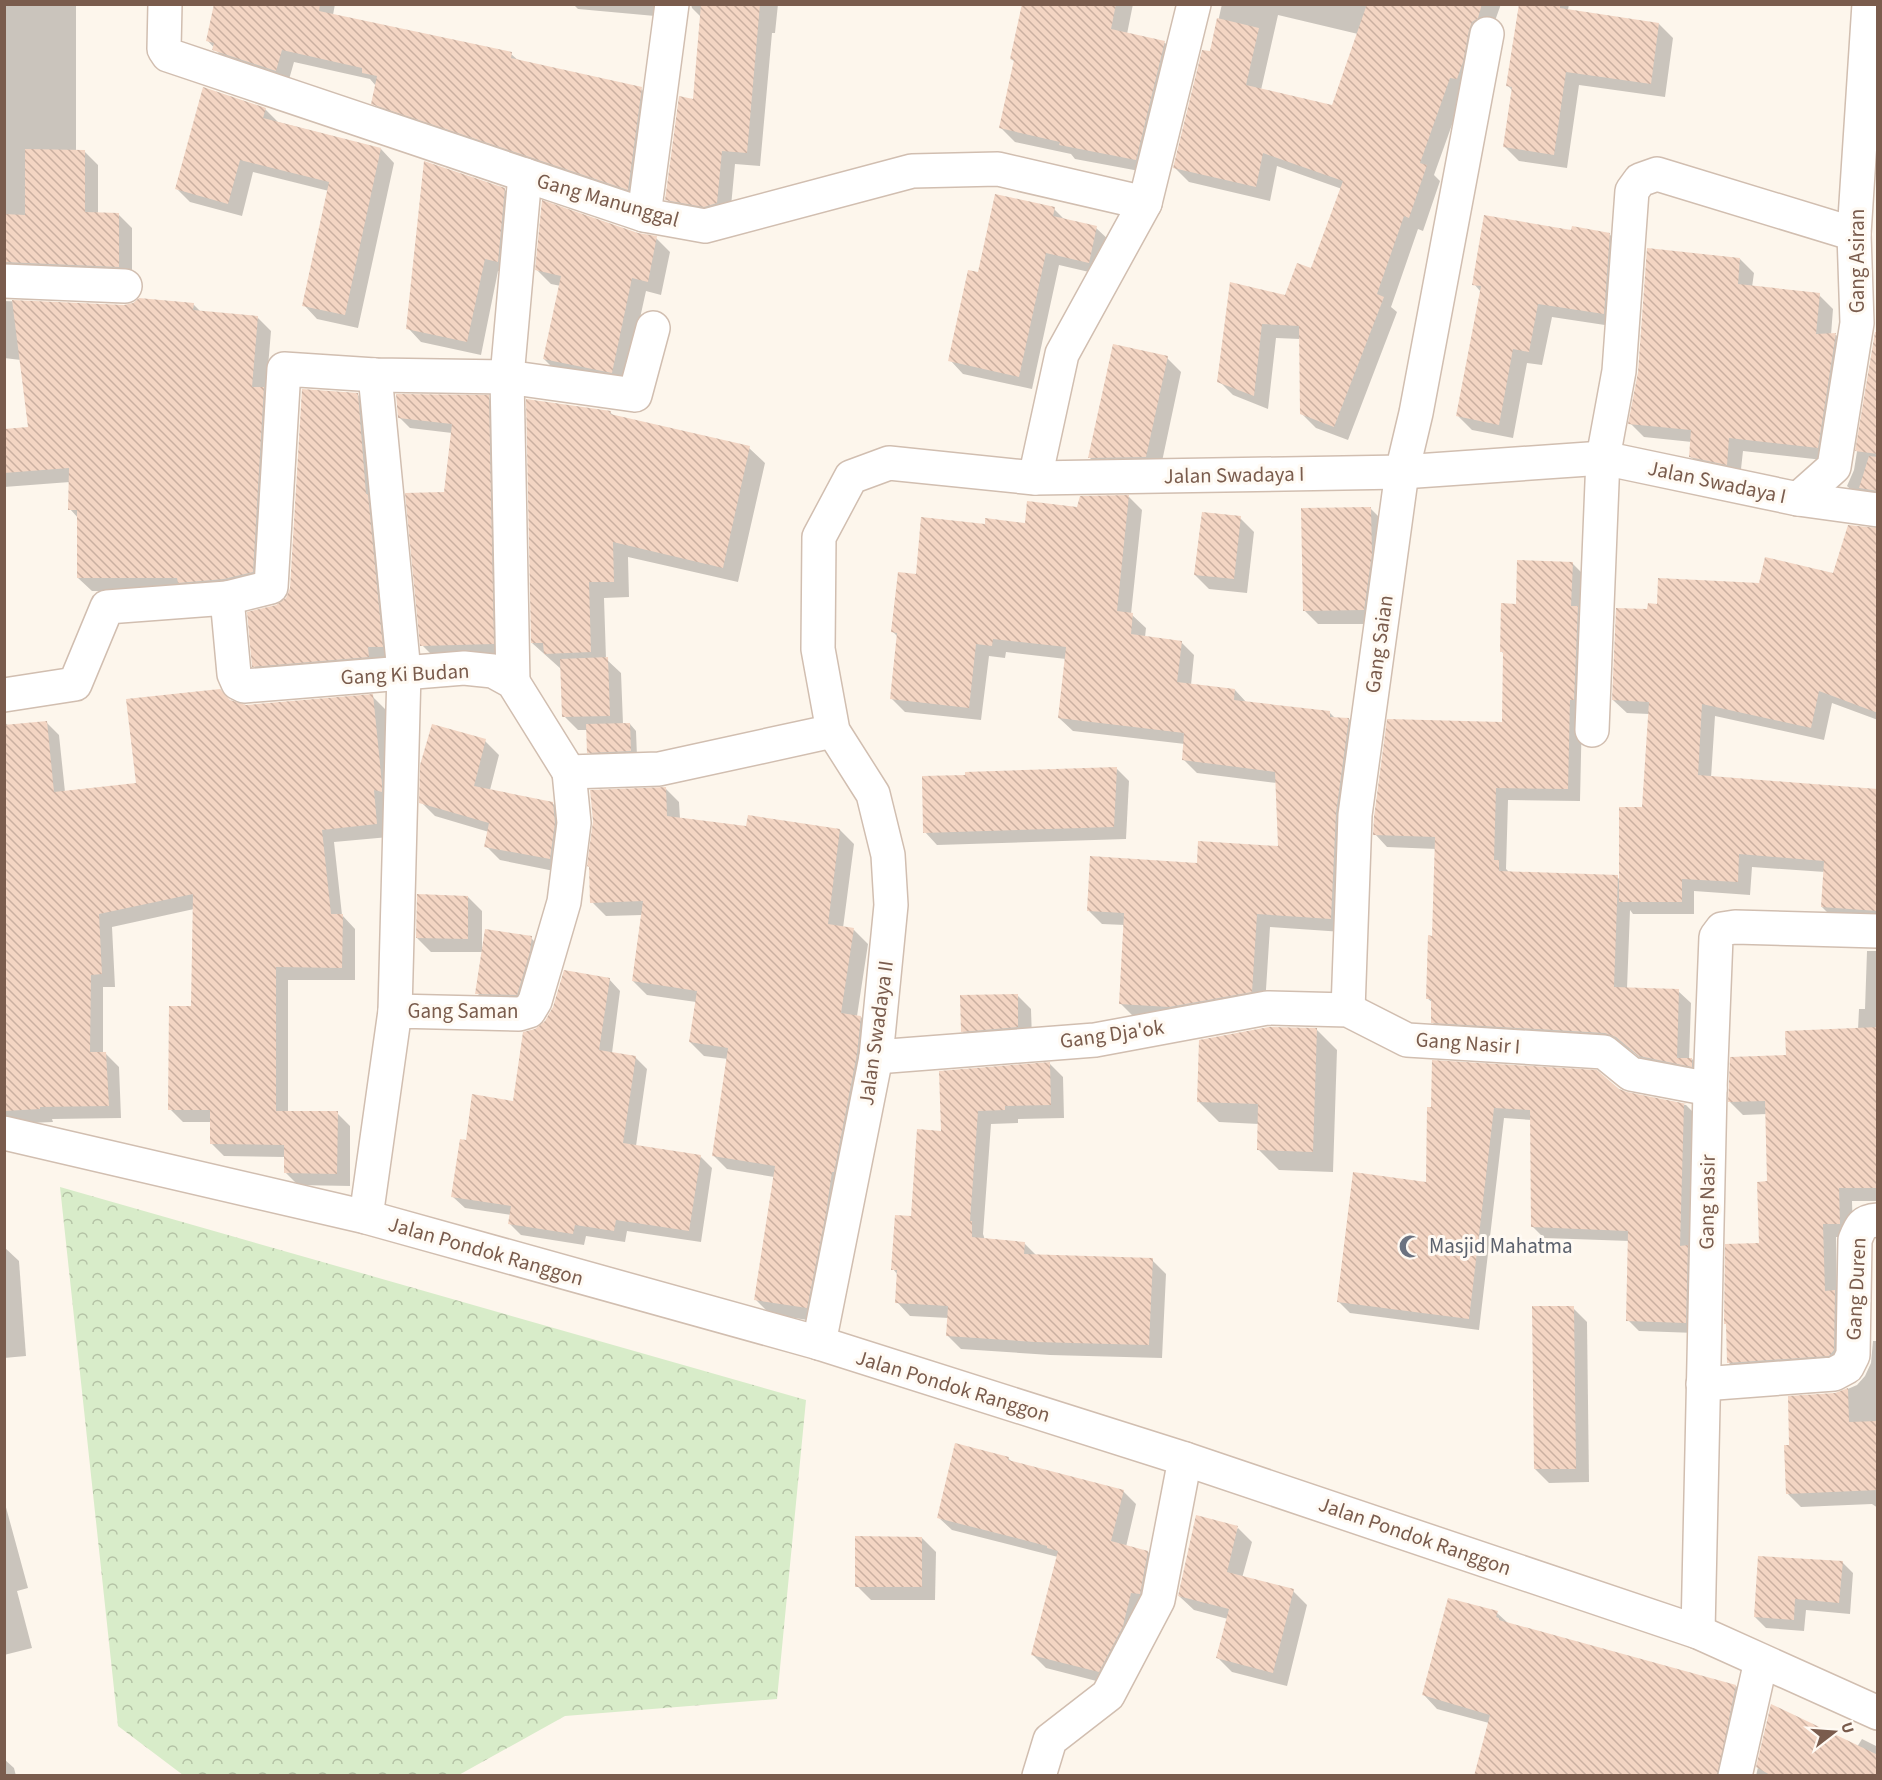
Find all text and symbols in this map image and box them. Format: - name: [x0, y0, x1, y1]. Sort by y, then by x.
- street label: Gang Manunggal: [533, 165, 683, 235]
- street label: Gang Asiran: [1842, 209, 1872, 313]
- street label: Jalan Swadaya I: [1645, 453, 1789, 511]
- street label: Jalan Swadaya I: [1163, 459, 1305, 491]
- street label: Gang Saian: [1357, 593, 1401, 695]
- street label: Gang Ki Budan: [340, 656, 470, 692]
- street label: Jalan Swadaya II: [851, 958, 901, 1108]
- street label: Gang Saman: [407, 996, 519, 1026]
- street label: Gang Dja'ok: [1058, 1012, 1167, 1056]
- street label: Gang Nasir I: [1415, 1024, 1521, 1062]
- street label: Gang Nasir: [1691, 1153, 1723, 1250]
- street label: Jalan Pondok Ranggon: [385, 1209, 587, 1293]
- place label: Masjid Mahatma: [1429, 1231, 1573, 1261]
- mosque icon: Masjid Mahatma: [1398, 1233, 1424, 1259]
- street label: Gang Duren: [1838, 1237, 1874, 1341]
- street label: Jalan Pondok Ranggon: [852, 1342, 1054, 1430]
- street label: Jalan Pondok Ranggon: [1315, 1489, 1515, 1583]
- north arrow: [1804, 1702, 1864, 1762]
- text: U: [1835, 1720, 1859, 1736]

